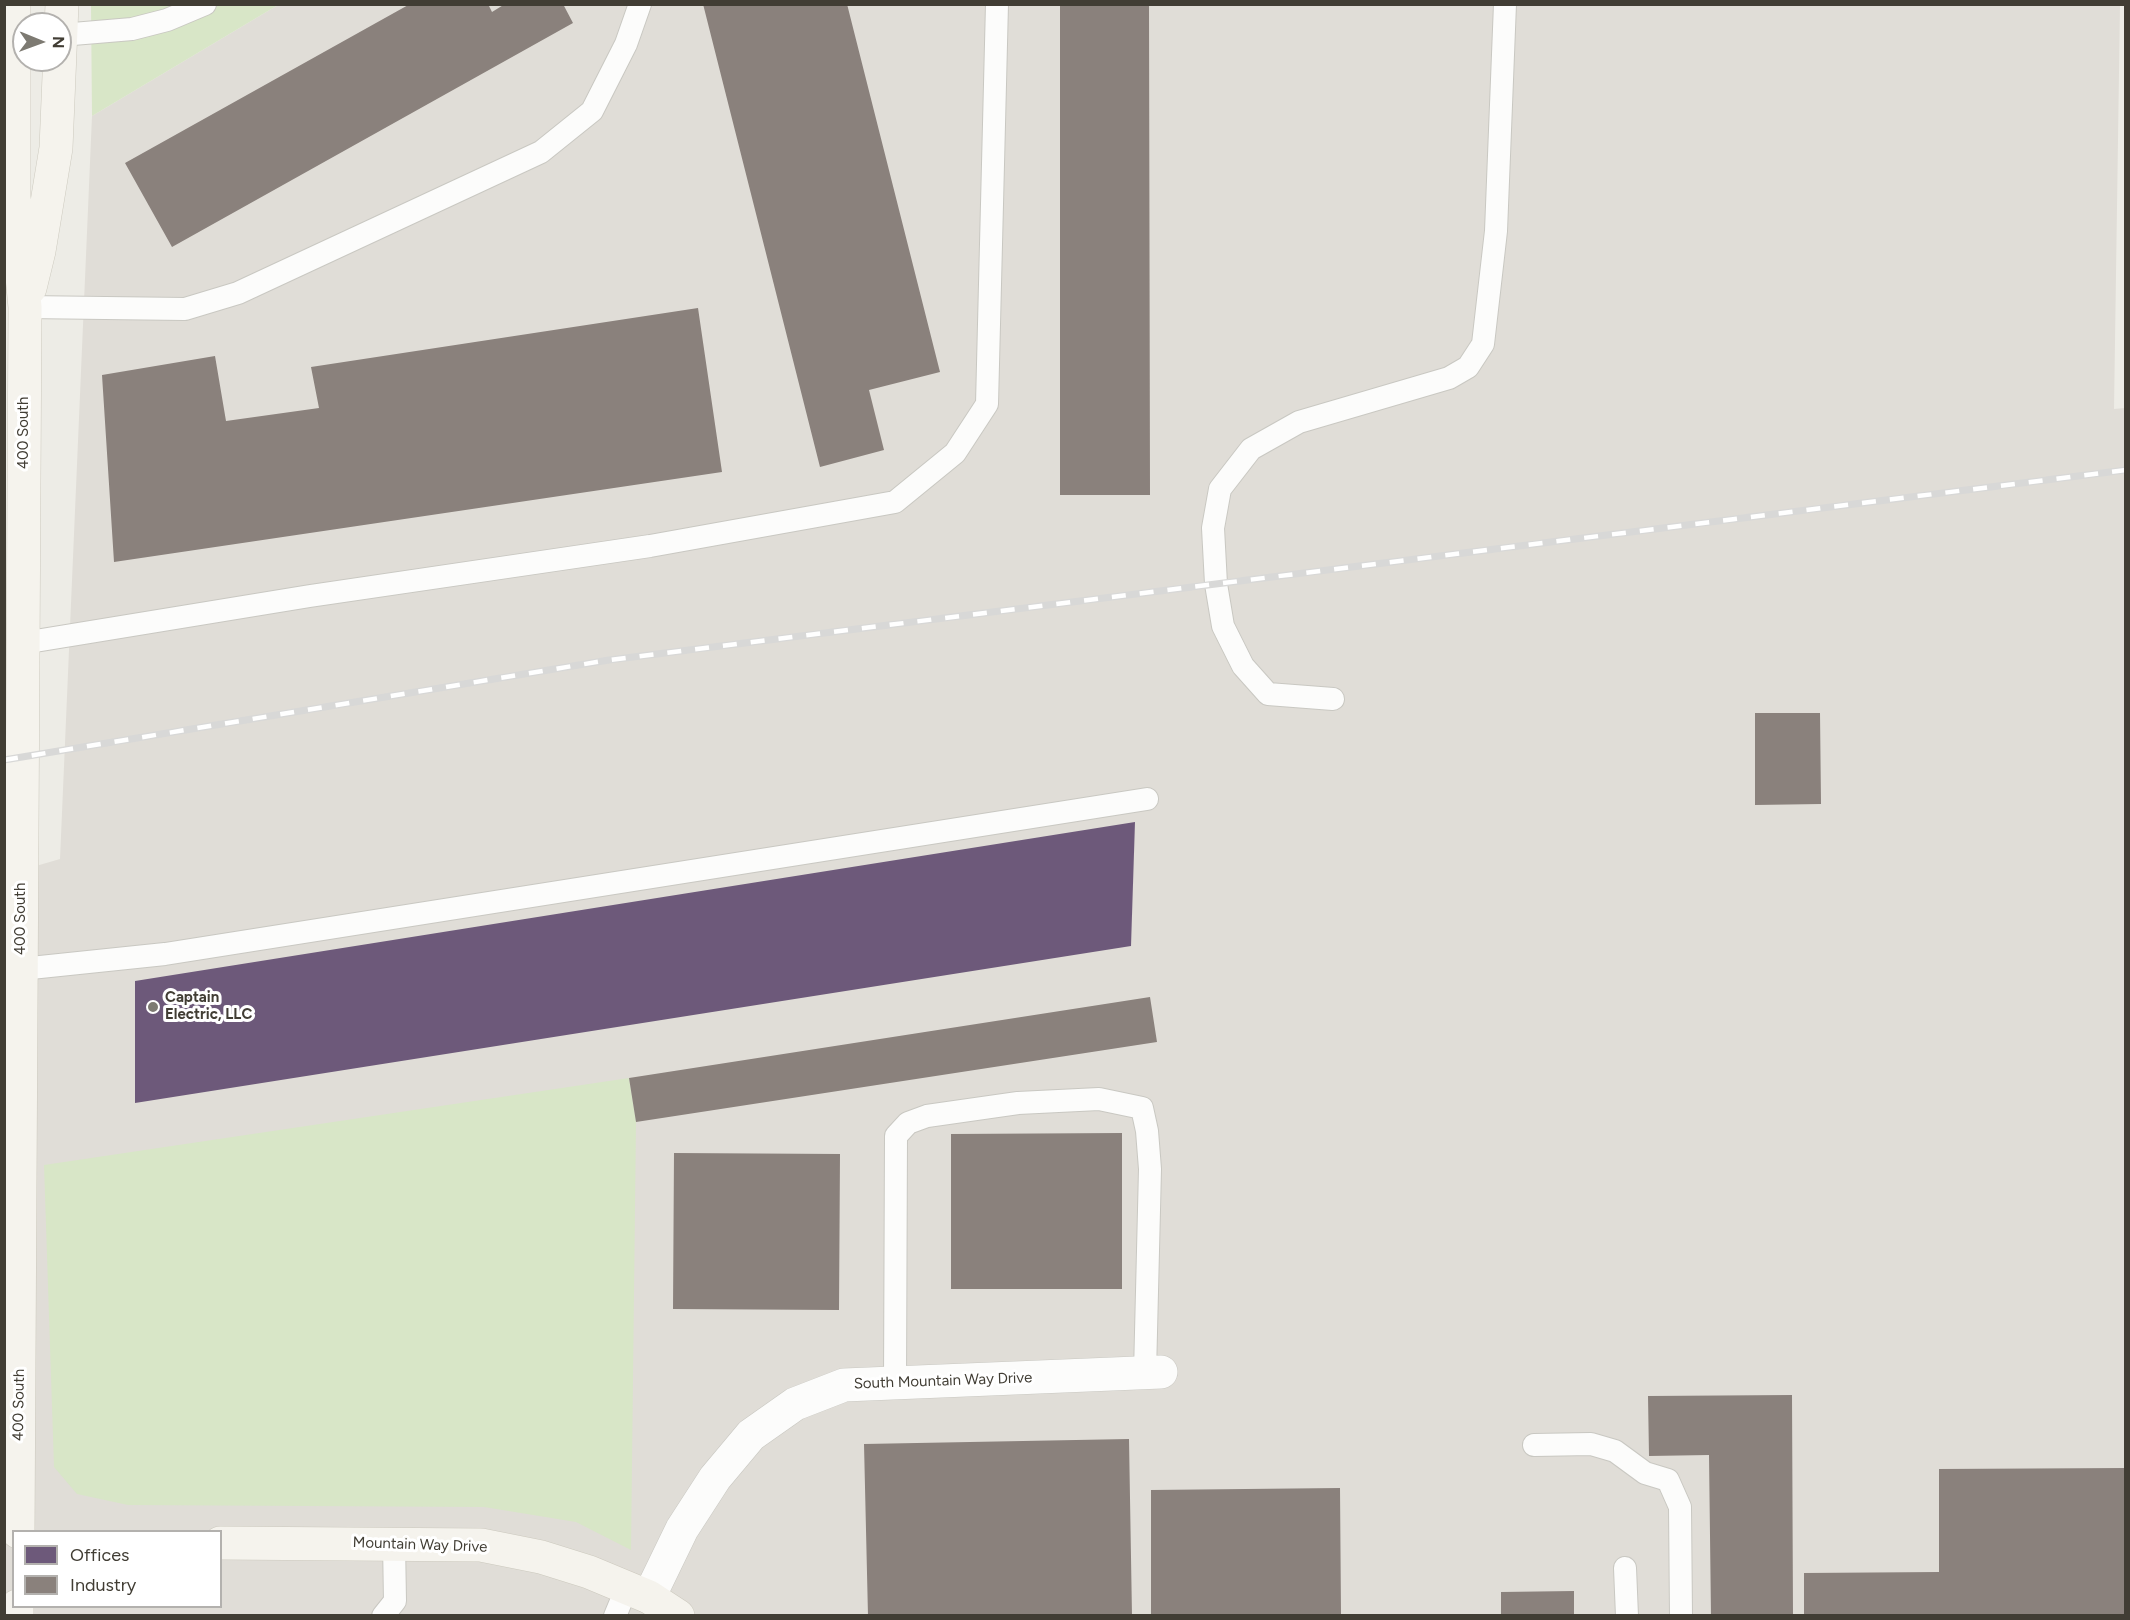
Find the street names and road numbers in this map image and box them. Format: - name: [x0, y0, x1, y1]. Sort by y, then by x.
- street label: 400 South: [15, 397, 33, 469]
- street label: 400 South: [12, 883, 30, 955]
- street label: 400 South: [9, 1369, 29, 1441]
- street label: South Mountain Way Drive: [853, 1369, 1033, 1393]
- street label: Mountain Way Drive: [352, 1534, 488, 1556]

